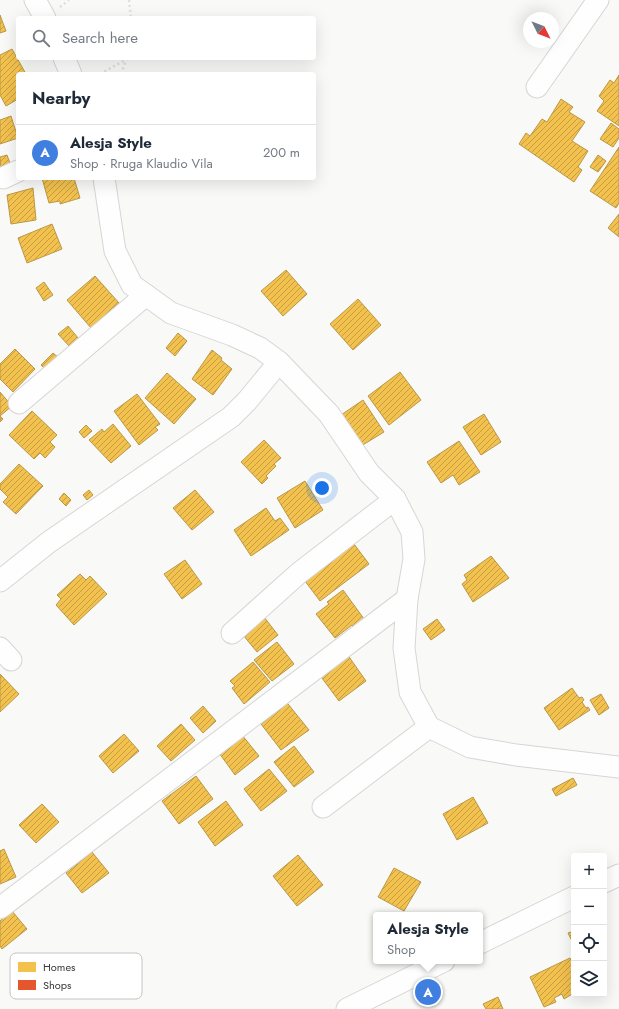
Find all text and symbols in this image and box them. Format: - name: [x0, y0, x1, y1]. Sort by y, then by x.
- north arrow: [523, 12, 559, 48]
- search box: [16, 16, 316, 60]
- icon: search: [30, 27, 52, 49]
- text: Search here: [62, 27, 138, 49]
- text: Nearby: [32, 86, 90, 110]
- text: Alesja Style: [70, 132, 152, 154]
- text: A: [40, 143, 50, 162]
- text: 200 m: [263, 143, 300, 162]
- text: Shop · Rruga Klaudio Vila: [70, 154, 213, 173]
- your location: [312, 478, 332, 498]
- map controls: [571, 853, 607, 997]
- button: +: [571, 853, 607, 889]
- button: −: [571, 889, 607, 925]
- popup: [373, 912, 483, 964]
- text: Alesja Style: [387, 918, 469, 940]
- button: locate: [571, 925, 607, 961]
- text: Shop: [387, 940, 416, 959]
- legend: [10, 953, 142, 999]
- text: Homes: [43, 959, 76, 975]
- button: layers: [571, 961, 607, 997]
- text: Shops: [43, 977, 72, 993]
- pin: A: [415, 977, 441, 1007]

